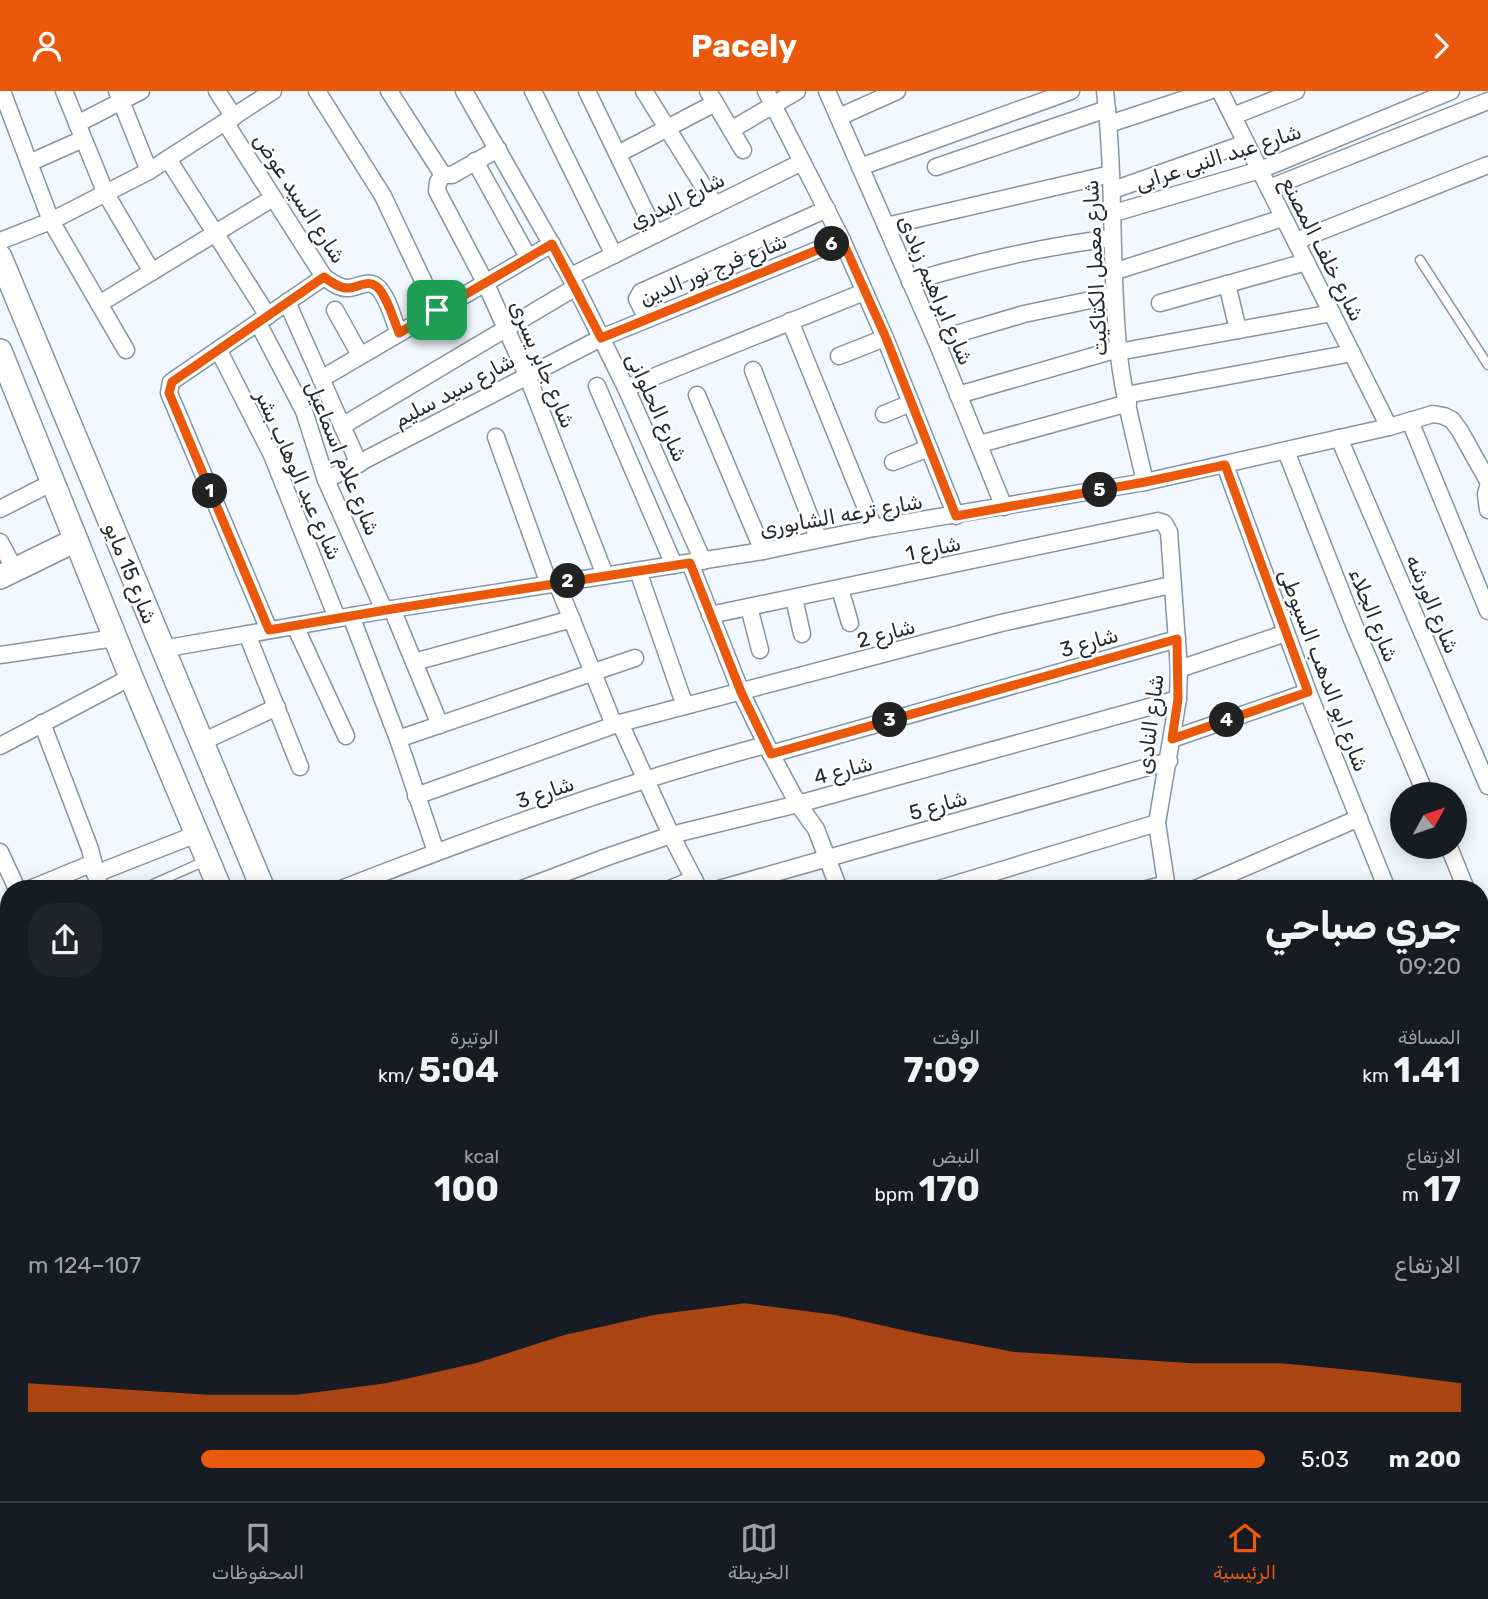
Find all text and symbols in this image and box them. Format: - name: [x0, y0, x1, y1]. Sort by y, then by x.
- icon: person: [28, 27, 66, 65]
- text: Pacely: [691, 27, 797, 65]
- icon: forward: [1422, 27, 1460, 65]
- street label: شارع عبد النبى عرابى: [1132, 118, 1305, 198]
- street label: شارع السيد عوض: [247, 128, 351, 269]
- street label: شارع البدري: [625, 166, 729, 235]
- street label: شارع خلف المصنع: [1273, 173, 1370, 327]
- street label: شارع معمل الكتاكيت: [1078, 179, 1114, 357]
- street label: شارع ابراهيم زبادى: [891, 211, 979, 370]
- pin: 6: [814, 227, 850, 261]
- street label: شارع فرج نور الدين: [635, 228, 791, 312]
- text: 6: [825, 232, 838, 255]
- pin: [407, 280, 467, 340]
- icon: arrive: [418, 291, 456, 329]
- street label: شارع جابر يسرى: [503, 296, 581, 432]
- street label: شارع سيد سليم: [389, 348, 520, 434]
- street label: شارع الحلوانى: [619, 348, 693, 466]
- street label: شارع علام اسماعيل: [299, 377, 385, 540]
- street label: شارع عبد الوهاب بشر: [248, 385, 348, 564]
- pin: 1: [192, 473, 228, 509]
- pin: 5: [1082, 473, 1118, 507]
- text: 5: [1093, 478, 1106, 501]
- text: 1: [205, 479, 214, 502]
- street label: شارع ترعه الشابورى: [757, 488, 925, 544]
- street label: شارع 15 مايو: [97, 518, 163, 628]
- street label: شارع 1: [903, 530, 963, 568]
- street label: شارع الورشه: [1399, 551, 1465, 658]
- pin: 2: [550, 563, 586, 599]
- street label: شارع الجلاء: [1342, 564, 1404, 666]
- street label: شارع ابو الدهب السيوطى: [1272, 565, 1374, 776]
- text: 2: [561, 569, 574, 592]
- street label: شارع 2: [854, 613, 918, 655]
- street label: شارع 3: [1057, 622, 1122, 664]
- street label: شارع النادى: [1131, 672, 1171, 776]
- pin: 3: [872, 703, 908, 737]
- pin: 4: [1210, 703, 1244, 737]
- text: 3: [883, 708, 896, 731]
- text: 4: [1220, 708, 1233, 731]
- street label: شارع 4: [811, 750, 876, 792]
- street label: شارع 3: [513, 770, 578, 815]
- north arrow: [1390, 782, 1466, 859]
- map controls: [1390, 782, 1467, 859]
- street label: شارع 5: [906, 785, 971, 827]
- button: share: [28, 903, 102, 977]
- text: جري صباحي: [1265, 903, 1461, 949]
- text: 09:20: [1399, 952, 1461, 980]
- text: الوتيرة: [450, 1026, 499, 1049]
- text: الوقت: [932, 1026, 980, 1049]
- text: المسافة: [1398, 1026, 1461, 1049]
- text: 5:04: [418, 1049, 499, 1091]
- text: 7:09: [903, 1049, 980, 1091]
- text: 1.41: [1393, 1049, 1461, 1091]
- text: /km: [378, 1064, 418, 1087]
- text: km: [1362, 1064, 1393, 1087]
- text: kcal: [464, 1145, 499, 1168]
- text: النبض: [932, 1145, 980, 1168]
- text: الارتفاع: [1406, 1145, 1461, 1168]
- text: 100: [434, 1168, 499, 1210]
- text: 170: [919, 1168, 980, 1210]
- text: 17: [1424, 1168, 1461, 1210]
- text: bpm: [875, 1183, 919, 1206]
- text: m: [1402, 1183, 1424, 1206]
- text: 107–124 m: [28, 1251, 141, 1279]
- text: الارتفاع: [1395, 1251, 1461, 1279]
- text: 5:03: [1301, 1445, 1349, 1473]
- text: 200 m: [1389, 1445, 1461, 1473]
- tab: المحفوظات: [212, 1519, 304, 1584]
- tab: الخريطة: [728, 1519, 790, 1584]
- tab: الرئيسية: [1213, 1519, 1276, 1584]

